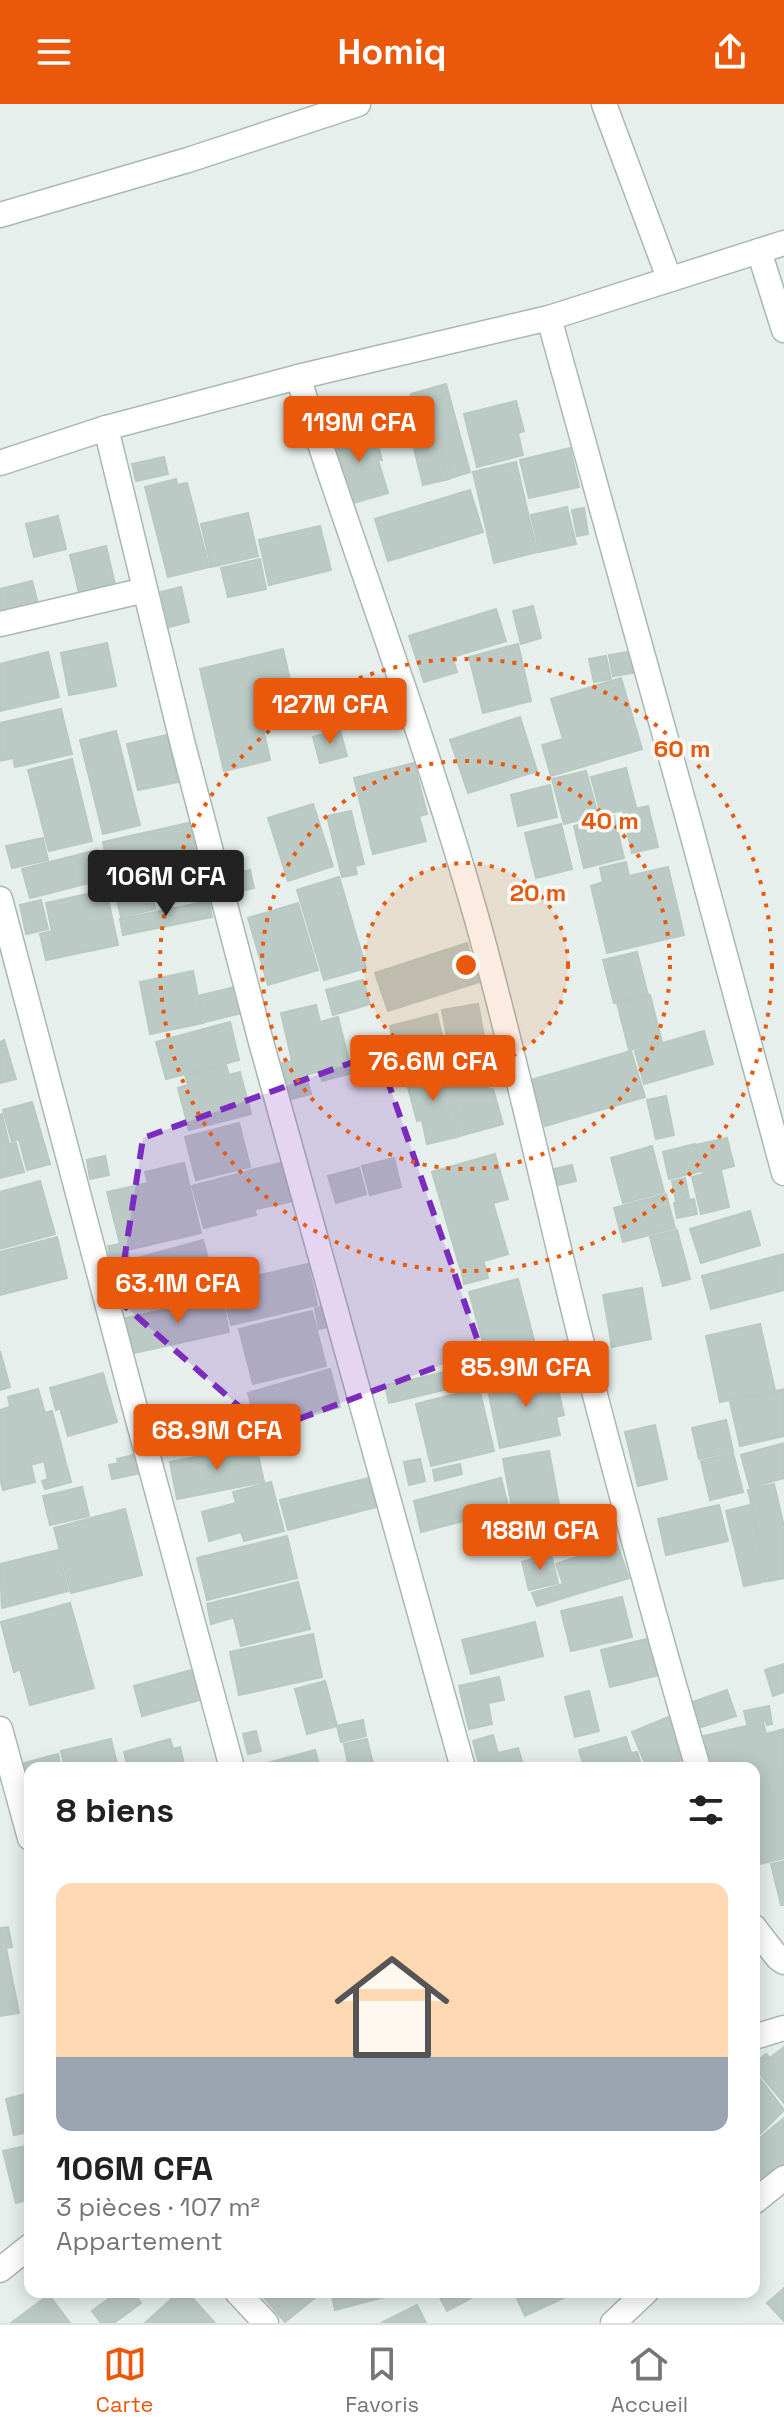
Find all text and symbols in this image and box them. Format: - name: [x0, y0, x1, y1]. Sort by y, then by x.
- text: Homiq: [338, 29, 446, 75]
- icon: menu: [32, 30, 76, 74]
- icon: share: [708, 30, 752, 74]
- pin: 119M CFA: [276, 396, 442, 464]
- text: 119M CFA: [301, 405, 417, 439]
- pin: 127M CFA: [247, 678, 413, 746]
- text: 127M CFA: [272, 687, 388, 721]
- text: 60 m: [654, 733, 710, 764]
- text: 40 m: [581, 805, 639, 836]
- pin: 106M CFA: [83, 850, 249, 918]
- text: 106M CFA: [106, 859, 226, 893]
- text: 20 m: [510, 877, 566, 908]
- centre of rings: [452, 951, 480, 979]
- pin: 76.6M CFA: [341, 1035, 525, 1103]
- text: 76.6M CFA: [368, 1044, 498, 1078]
- pin: 63.1M CFA: [86, 1257, 270, 1325]
- text: 63.1M CFA: [115, 1266, 241, 1300]
- pin: 85.9M CFA: [434, 1341, 618, 1409]
- text: 85.9M CFA: [461, 1350, 591, 1384]
- pin: 68.9M CFA: [125, 1404, 309, 1472]
- text: 68.9M CFA: [152, 1413, 282, 1447]
- pin: 188M CFA: [457, 1504, 623, 1572]
- text: 188M CFA: [481, 1513, 599, 1547]
- icon: filters: [684, 1788, 728, 1832]
- text: 8 biens: [56, 1789, 174, 1832]
- icon: home: [320, 1935, 464, 2079]
- text: 106M CFA: [56, 2147, 213, 2190]
- text: 3 pièces · 107 m²: [56, 2190, 260, 2224]
- text: Appartement: [56, 2224, 223, 2258]
- tab: Carte: [96, 2342, 154, 2418]
- tab: Favoris: [345, 2342, 419, 2418]
- tab: Accueil: [611, 2342, 688, 2418]

